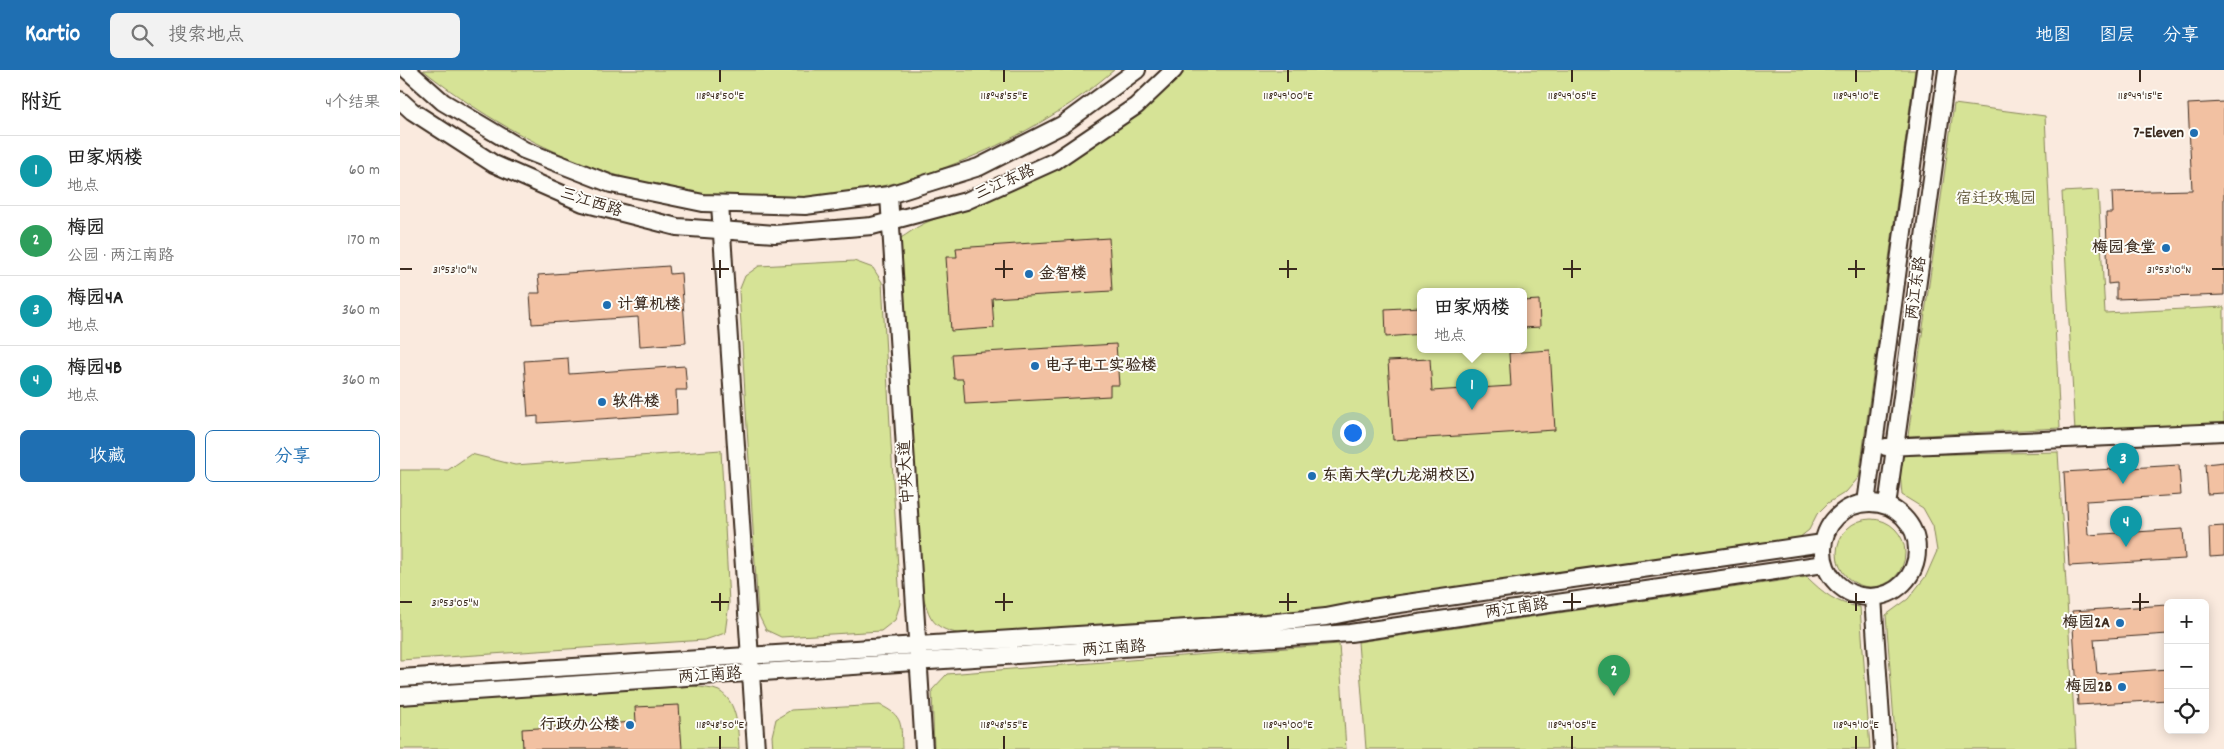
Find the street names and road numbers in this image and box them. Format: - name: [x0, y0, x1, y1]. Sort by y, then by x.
- street label: 三江东路: [971, 159, 1039, 207]
- street label: 三江西路: [557, 182, 625, 224]
- street label: 两江东路: [1901, 255, 1933, 321]
- street label: 中央大道: [894, 439, 920, 505]
- street label: 两江南路: [1484, 593, 1550, 625]
- street label: 两江南路: [1081, 635, 1147, 663]
- street label: 两江南路: [677, 662, 743, 690]

